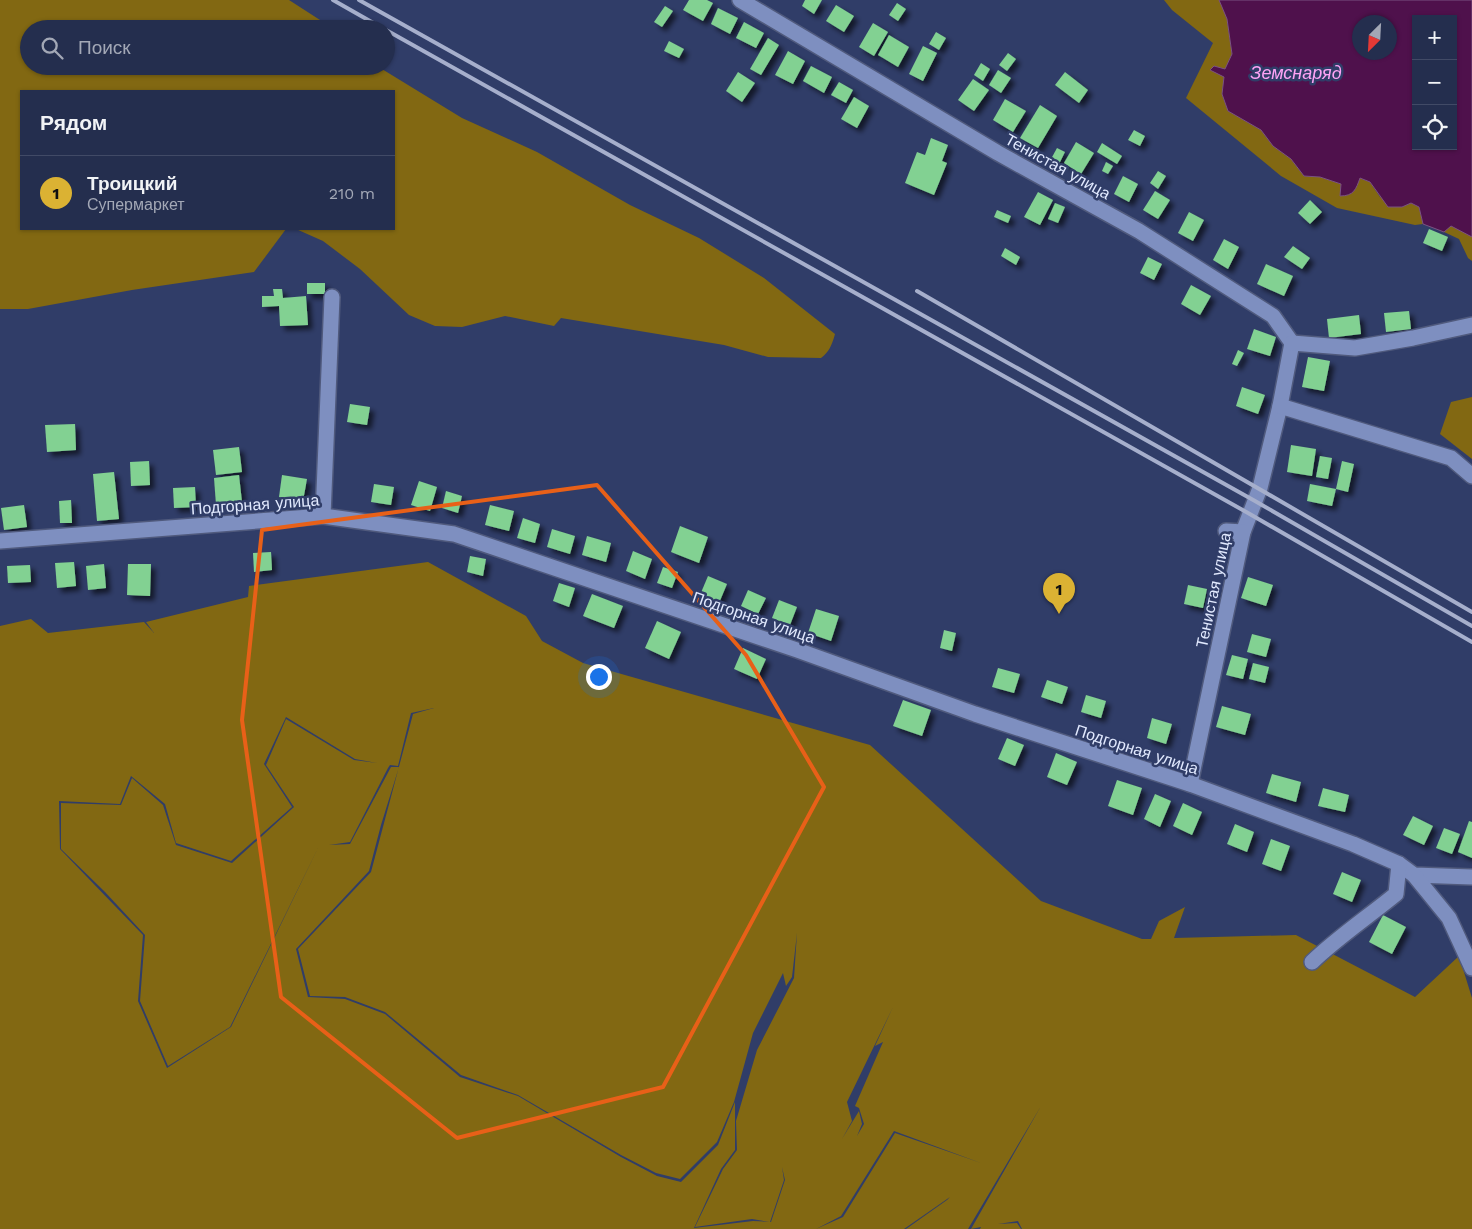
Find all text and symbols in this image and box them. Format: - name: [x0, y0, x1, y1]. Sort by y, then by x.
- north arrow: [1352, 15, 1397, 60]
- map controls: [1412, 15, 1457, 150]
- button: +: [1412, 15, 1457, 60]
- search box: [20, 20, 395, 75]
- icon: search: [38, 34, 66, 62]
- text: Поиск: [78, 36, 131, 59]
- button: −: [1412, 60, 1457, 105]
- water label: Земснаряд: [1250, 62, 1342, 83]
- button: locate: [1412, 105, 1457, 150]
- text: Рядом: [40, 110, 107, 135]
- street label: Тенистая улица: [1002, 130, 1114, 203]
- text: Троицкий: [87, 172, 177, 195]
- text: 1: [53, 184, 59, 203]
- text: 210 m: [329, 184, 375, 203]
- text: Супермаркет: [87, 195, 185, 214]
- street label: Подгорная улица: [190, 491, 320, 518]
- street label: Тенистая улица: [1192, 530, 1235, 650]
- pin: 1: [1043, 573, 1075, 614]
- street label: Подгорная улица: [690, 588, 818, 647]
- your location: [586, 664, 612, 690]
- street label: Подгорная улица: [1073, 721, 1201, 778]

